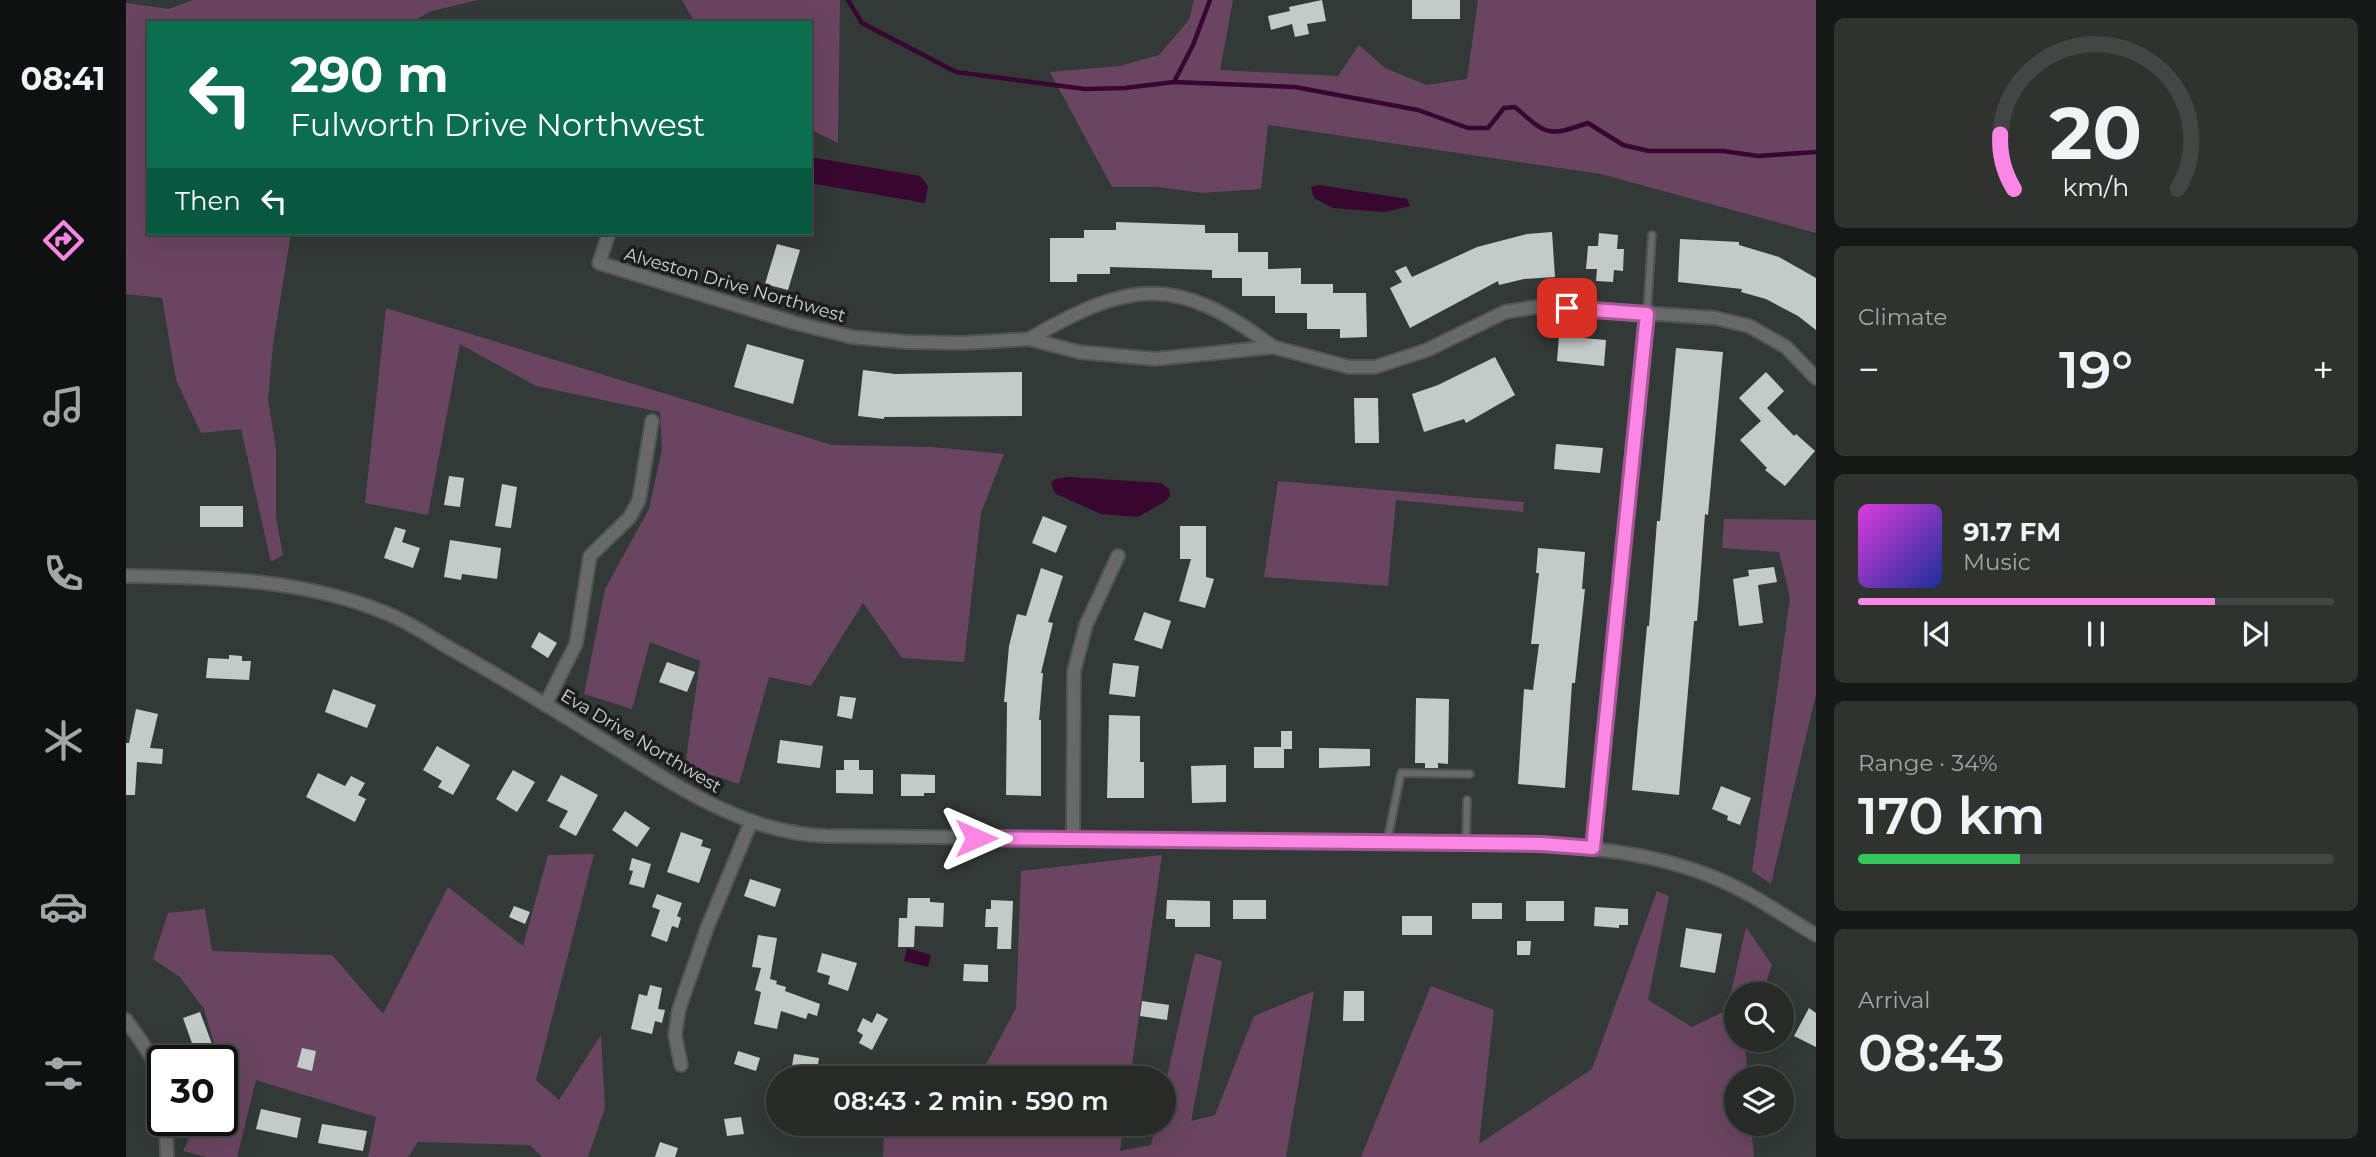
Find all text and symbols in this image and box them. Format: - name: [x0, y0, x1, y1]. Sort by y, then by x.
- text: 290 m: [290, 45, 449, 104]
- icon: left: [175, 49, 266, 140]
- text: 08:41: [20, 59, 106, 98]
- text: 20: [2050, 89, 2142, 177]
- text: Fulworth Drive Northwest: [290, 105, 705, 144]
- text: km/h: [2063, 172, 2129, 202]
- icon: left: [255, 182, 293, 220]
- text: Then: [175, 185, 241, 217]
- icon: directions: [39, 216, 88, 265]
- street label: Alveston Drive Northwest: [622, 243, 848, 327]
- pin: [1537, 278, 1597, 338]
- icon: arrive: [1548, 289, 1586, 327]
- text: Climate: [1858, 303, 1947, 331]
- text: 19°: [2059, 338, 2133, 401]
- text: −: [1858, 346, 1880, 393]
- text: +: [2312, 346, 2334, 393]
- icon: music: [39, 382, 88, 431]
- text: 91.7 FM: [1963, 516, 2061, 548]
- text: Music: [1963, 548, 2031, 576]
- icon: phone: [39, 549, 88, 598]
- icon: previous: [1918, 615, 1956, 653]
- icon: pause: [2077, 615, 2115, 653]
- icon: next: [2236, 615, 2274, 653]
- street label: Eva Drive Northwest: [557, 684, 725, 798]
- icon: climate: [39, 716, 88, 765]
- text: Range · 34%: [1858, 749, 1998, 777]
- text: 170 km: [1858, 784, 2045, 847]
- position arrow: [939, 801, 1013, 875]
- icon: car: [39, 882, 88, 931]
- map controls: [1724, 982, 1794, 1136]
- button: search: [1724, 982, 1794, 1052]
- text: Arrival: [1858, 986, 1931, 1014]
- text: 08:43: [1858, 1021, 2005, 1084]
- speed limit sign: 30: [147, 1045, 238, 1136]
- icon: filters: [39, 1049, 88, 1098]
- button: layers: [1724, 1066, 1794, 1136]
- text: 08:43 · 2 min · 590 m: [833, 1085, 1109, 1117]

